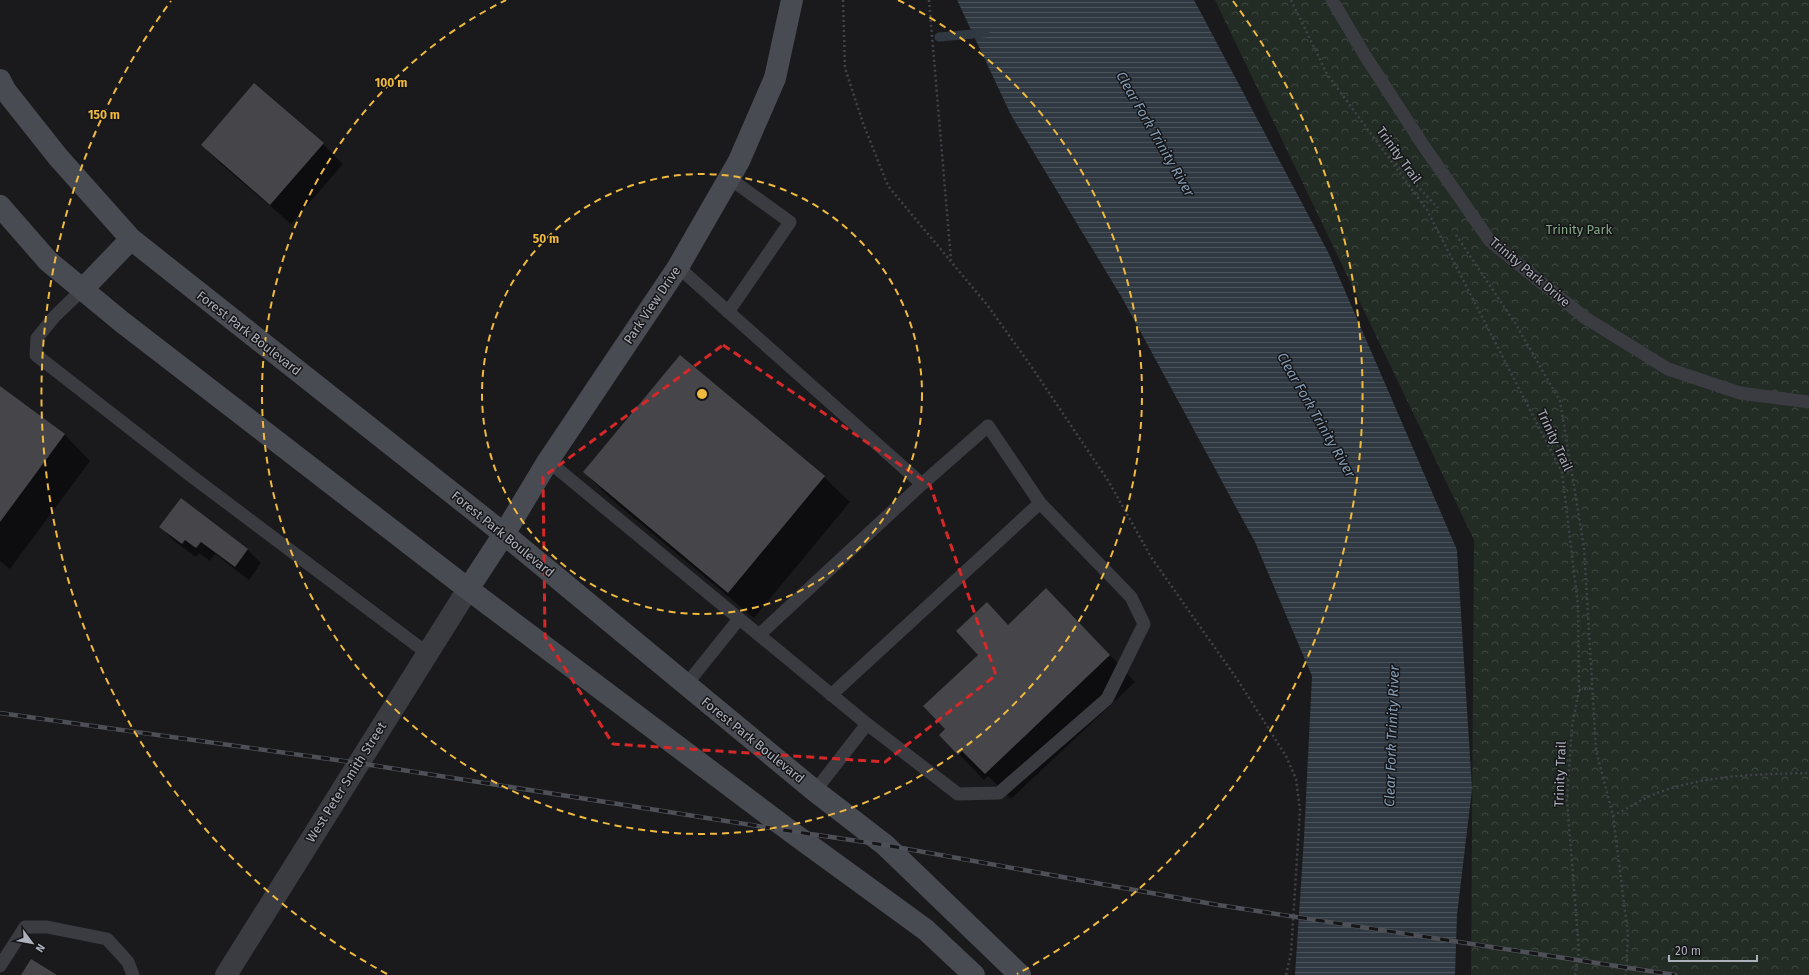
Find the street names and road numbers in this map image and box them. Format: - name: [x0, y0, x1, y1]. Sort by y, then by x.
- street label: Trinity Trail: [1373, 124, 1425, 186]
- street label: Trinity Park Drive: [1487, 234, 1573, 310]
- street label: Park View Drive: [621, 263, 683, 347]
- street label: Forest Park Boulevard: [194, 288, 304, 378]
- street label: Trinity Trail: [1534, 407, 1576, 473]
- street label: Forest Park Boulevard: [449, 488, 557, 580]
- street label: Forest Park Boulevard: [699, 694, 807, 786]
- street label: West Peter Smith Street: [303, 719, 389, 845]
- street label: Trinity Trail: [1551, 740, 1569, 807]

